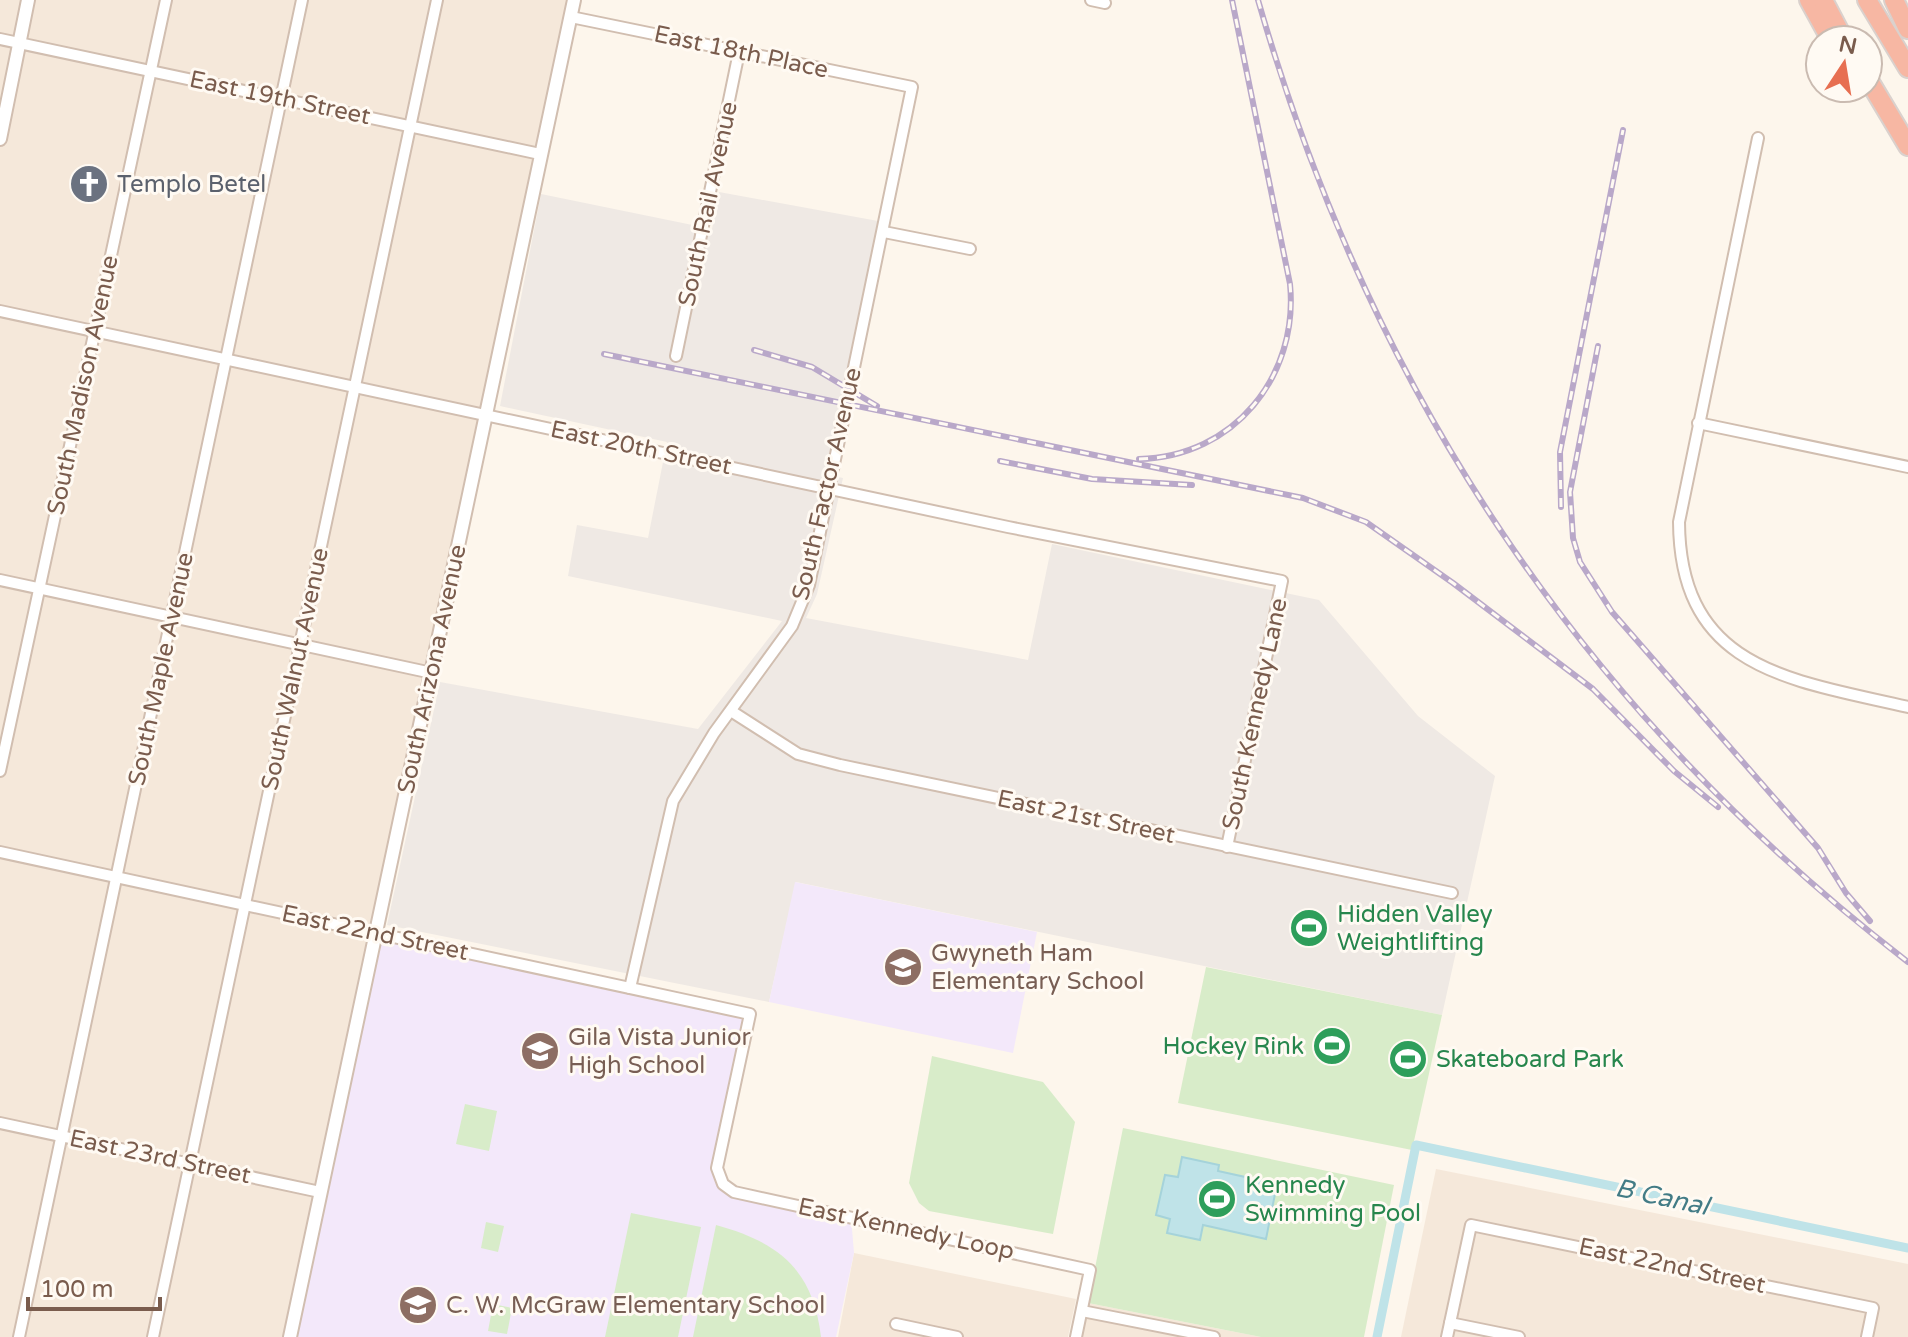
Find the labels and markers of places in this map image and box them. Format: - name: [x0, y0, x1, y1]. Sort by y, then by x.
- church icon: Templo Betel: [68, 163, 110, 205]
- place label: Templo Betel: [117, 170, 266, 199]
- place label: Hidden Valley Weightlifting: [1337, 900, 1493, 957]
- sports icon: Hidden Valley Weightlifting: [1288, 907, 1330, 949]
- place label: Gwyneth Ham Elementary School: [931, 939, 1144, 996]
- school or university icon: Gwyneth Ham Elementary School: [882, 946, 924, 988]
- place label: Gila Vista Junior High School: [568, 1023, 752, 1080]
- sports icon: Hockey Rink: [1311, 1025, 1353, 1067]
- school or university icon: Gila Vista Junior High School: [519, 1030, 561, 1072]
- place label: Hockey Rink: [1163, 1032, 1304, 1061]
- sports icon: Skateboard Park: [1387, 1038, 1429, 1080]
- place label: Skateboard Park: [1436, 1045, 1624, 1074]
- place label: Kennedy Swimming Pool: [1245, 1171, 1421, 1228]
- sports icon: Kennedy Swimming Pool: [1196, 1178, 1238, 1220]
- school or university icon: C. W. McGraw Elementary School: [397, 1284, 439, 1326]
- place label: C. W. McGraw Elementary School: [446, 1291, 825, 1320]

